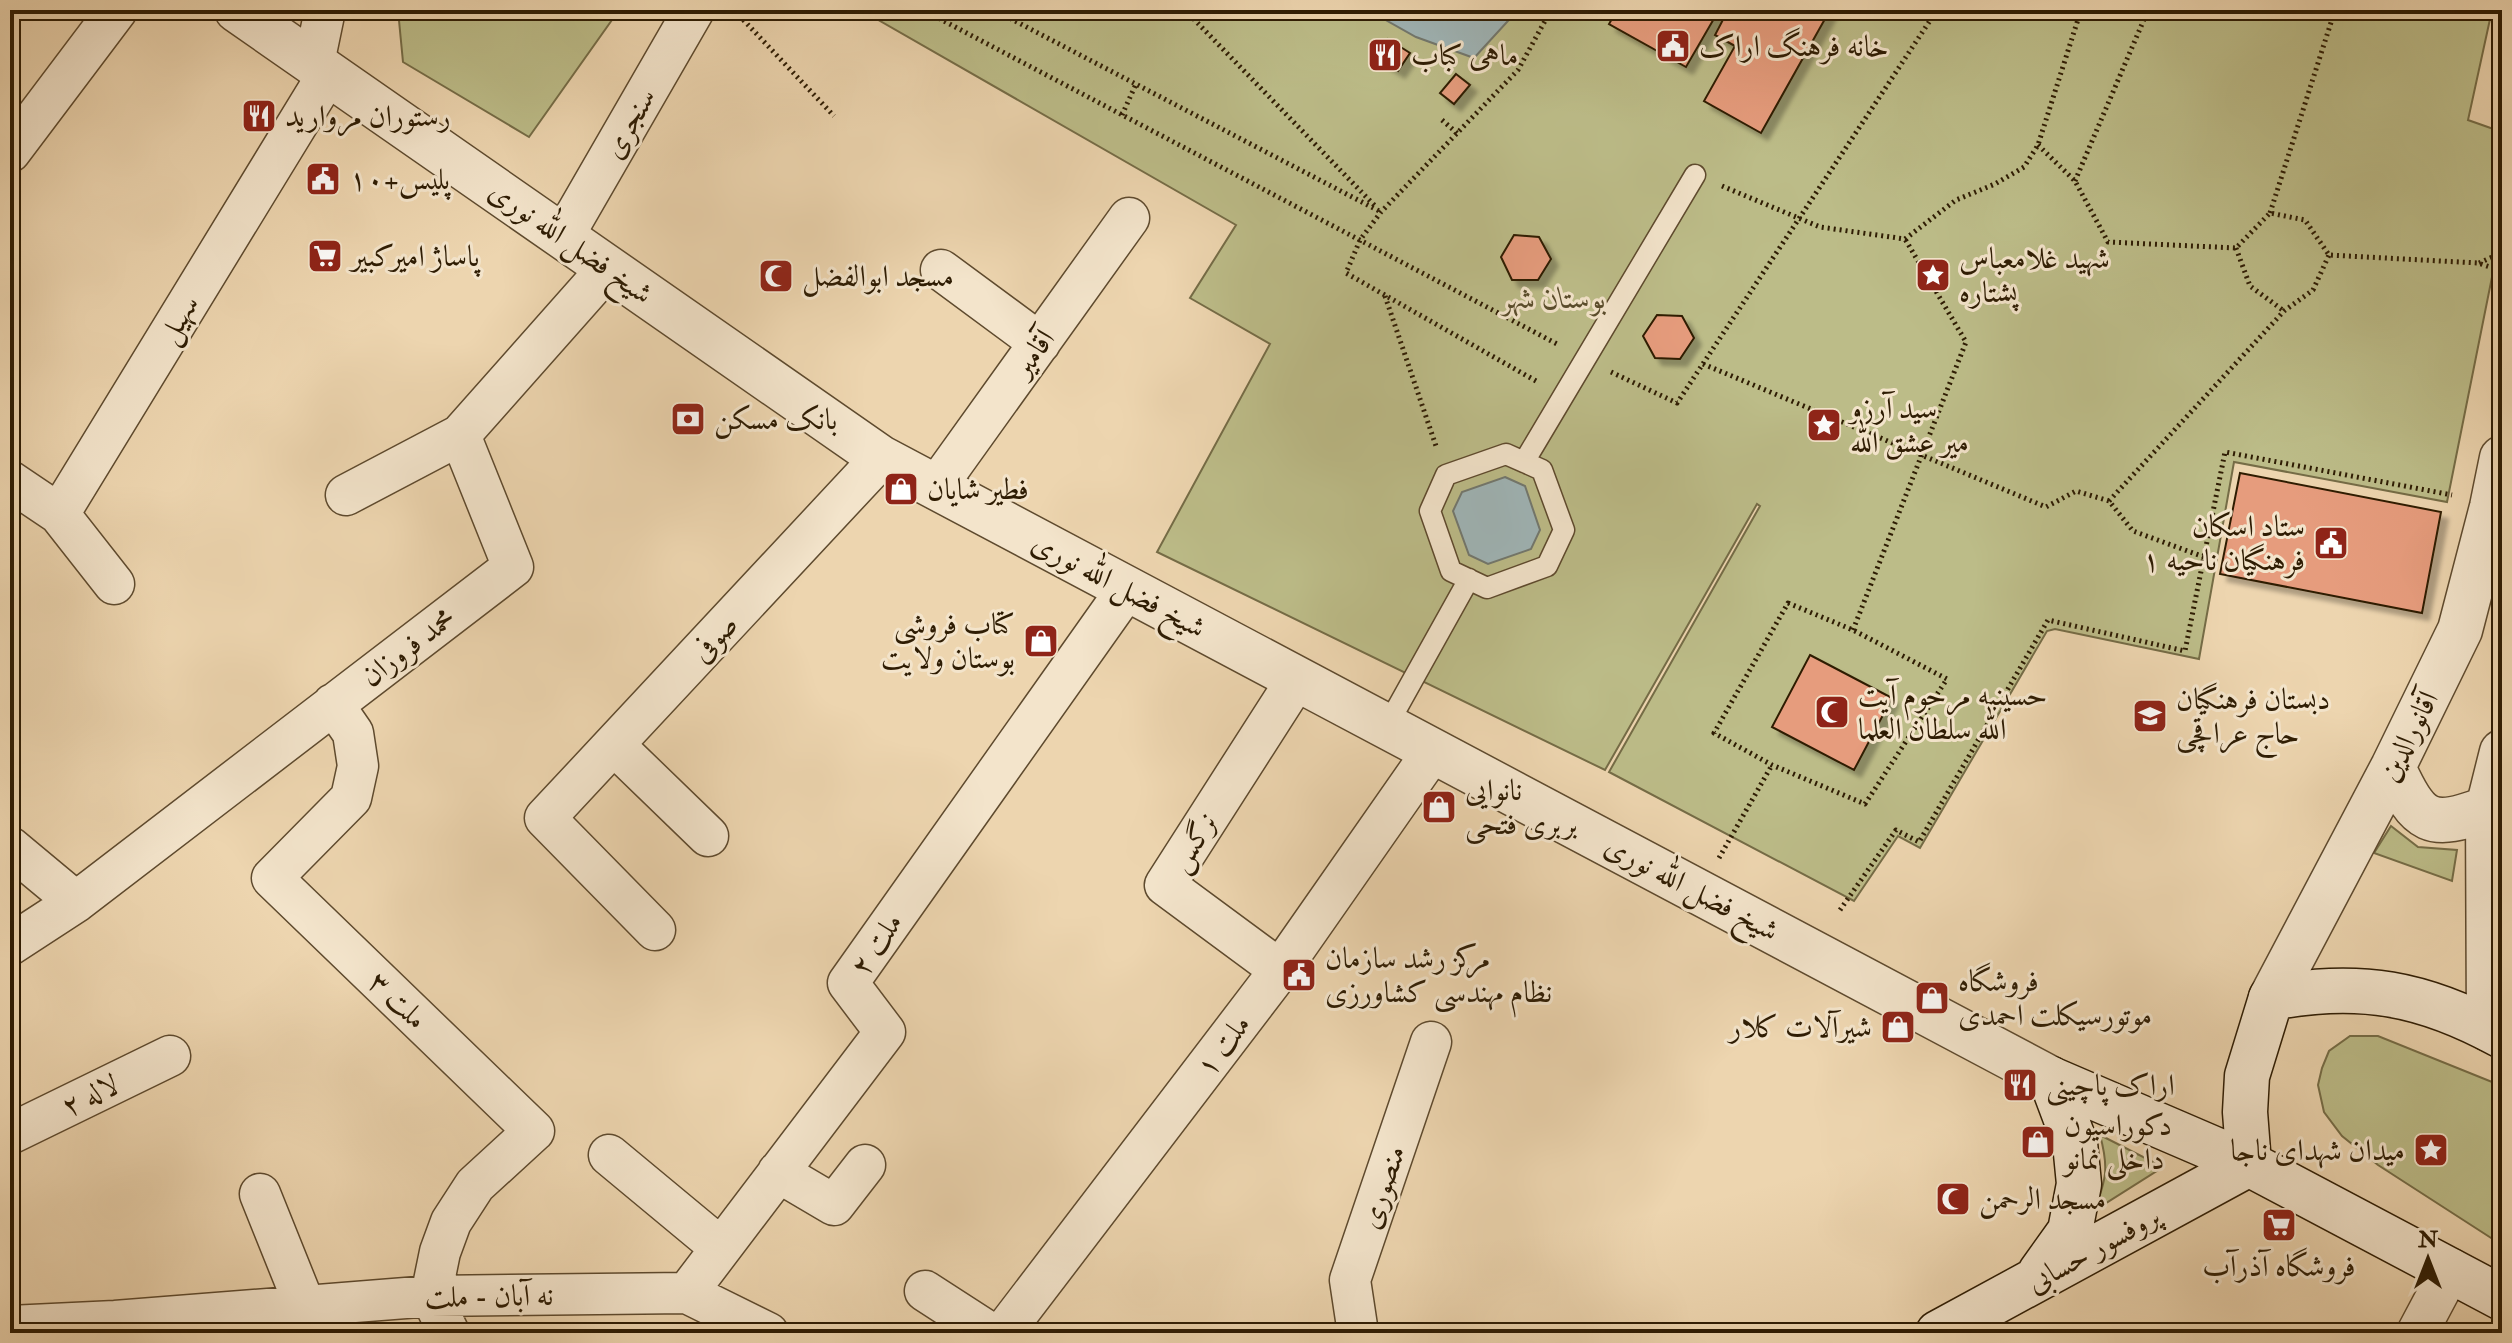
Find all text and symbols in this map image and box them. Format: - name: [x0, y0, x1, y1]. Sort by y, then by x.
- public building icon: خانه فرهنگ اراک: [1654, 27, 1692, 65]
- place label: خانه فرهنگ اراک: [1699, 27, 1889, 65]
- restaurant icon: ماهی کباب: [1366, 36, 1404, 74]
- place label: ماهی کباب: [1411, 37, 1518, 74]
- street label: سنجری: [594, 81, 664, 165]
- restaurant icon: رستوران مروارید: [240, 97, 278, 135]
- place label: رستوران مروارید: [285, 98, 451, 137]
- public building icon: پلیس+۱۰: [304, 160, 342, 198]
- place label: پلیس+۱۰: [349, 161, 451, 200]
- street label: شیخ فضل الله نوری: [477, 168, 663, 319]
- supermarket icon: پاساژ امیرکبیر: [306, 237, 344, 275]
- place label: پاساژ امیرکبیر: [348, 238, 481, 277]
- place label: شهید غلامعباس پشتاره: [1959, 240, 2110, 312]
- place icon: شهید غلامعباس پشتاره: [1914, 256, 1952, 294]
- mosque icon: مسجد ابوالفضل: [757, 257, 795, 295]
- place label: مسجد ابوالفضل: [802, 258, 954, 297]
- park label: بوستان شهر: [1499, 280, 1607, 317]
- street label: سهیل: [149, 288, 209, 352]
- street label: آقامیر: [1002, 319, 1065, 387]
- place label: سید آرزو میر عشق الله: [1847, 390, 1969, 461]
- bank icon: بانک مسکن: [669, 400, 707, 438]
- place label: بانک مسکن: [714, 401, 837, 439]
- place icon: سید آرزو میر عشق الله: [1805, 406, 1843, 444]
- shop icon: فطیر شایان: [882, 470, 920, 508]
- place label: فطیر شایان: [927, 471, 1029, 508]
- place label: ستاد اسکان فرهنگیان ناحیه ۱: [2142, 508, 2305, 579]
- street label: شیخ فضل الله نوری: [1022, 520, 1215, 654]
- public building icon: ستاد اسکان فرهنگیان ناحیه ۱: [2312, 524, 2350, 562]
- street label: محمد فروزان: [354, 600, 463, 695]
- street label: صوفی: [683, 606, 746, 670]
- place label: کتاب فروشی بوستان ولایت: [881, 606, 1015, 677]
- shop icon: کتاب فروشی بوستان ولایت: [1022, 622, 1060, 660]
- place label: حسینیه مرحوم آیت الله سلطان العلما: [1858, 677, 2047, 748]
- place label: دبستان فرهنگیان حاج عراقچی: [2176, 681, 2330, 759]
- street label: آقانورالدین: [2370, 682, 2448, 788]
- mosque icon: حسینیه مرحوم آیت الله سلطان العلما: [1813, 693, 1851, 731]
- school or university icon: دبستان فرهنگیان حاج عراقچی: [2131, 697, 2169, 735]
- place label: نانوایی بربری فتحی: [1465, 772, 1577, 844]
- shop icon: نانوایی بربری فتحی: [1420, 788, 1458, 826]
- street label: نرگس: [1160, 805, 1227, 880]
- street label: شیخ فضل الله نوری: [1595, 823, 1788, 957]
- street label: ملت ۲: [842, 906, 911, 983]
- place label: مرکز رشد سازمان نظام مهندسی کشاورزی: [1325, 940, 1552, 1018]
- public building icon: مرکز رشد سازمان نظام مهندسی کشاورزی: [1280, 956, 1318, 994]
- place label: فروشگاه موتورسیکلت احمدی: [1958, 962, 2152, 1034]
- street label: ملت ۳: [360, 963, 435, 1037]
- shop icon: فروشگاه موتورسیکلت احمدی: [1913, 979, 1951, 1017]
- street label: ملت ۱: [1188, 1007, 1259, 1084]
- shop icon: شیرآلات کلار: [1879, 1008, 1917, 1046]
- place label: شیرآلات کلار: [1726, 1009, 1872, 1046]
- street label: لاله ۲: [55, 1066, 125, 1125]
- restaurant icon: اراک پاچینی: [2001, 1066, 2039, 1104]
- place label: اراک پاچینی: [2046, 1067, 2175, 1107]
- place label: دکوراسیون داخلی نمانو: [2061, 1107, 2172, 1181]
- shop icon: دکوراسیون داخلی نمانو: [2019, 1123, 2057, 1161]
- place icon: میدان شهدای ناجا: [2412, 1131, 2450, 1169]
- place label: میدان شهدای ناجا: [2230, 1132, 2405, 1169]
- street label: منصوری: [1351, 1141, 1414, 1234]
- mosque icon: مسجد الرحمن: [1934, 1180, 1972, 1218]
- place label: مسجد الرحمن: [1979, 1181, 2106, 1219]
- street label: پروفسور حسابی: [2020, 1196, 2170, 1303]
- supermarket icon: فروشگاه آذرآب: [2260, 1206, 2298, 1244]
- north arrow: [2388, 1219, 2468, 1299]
- text: N: [2417, 1226, 2438, 1254]
- place label: فروشگاه آذرآب: [2202, 1247, 2356, 1285]
- street label: نه آبان - ملت: [424, 1277, 554, 1316]

